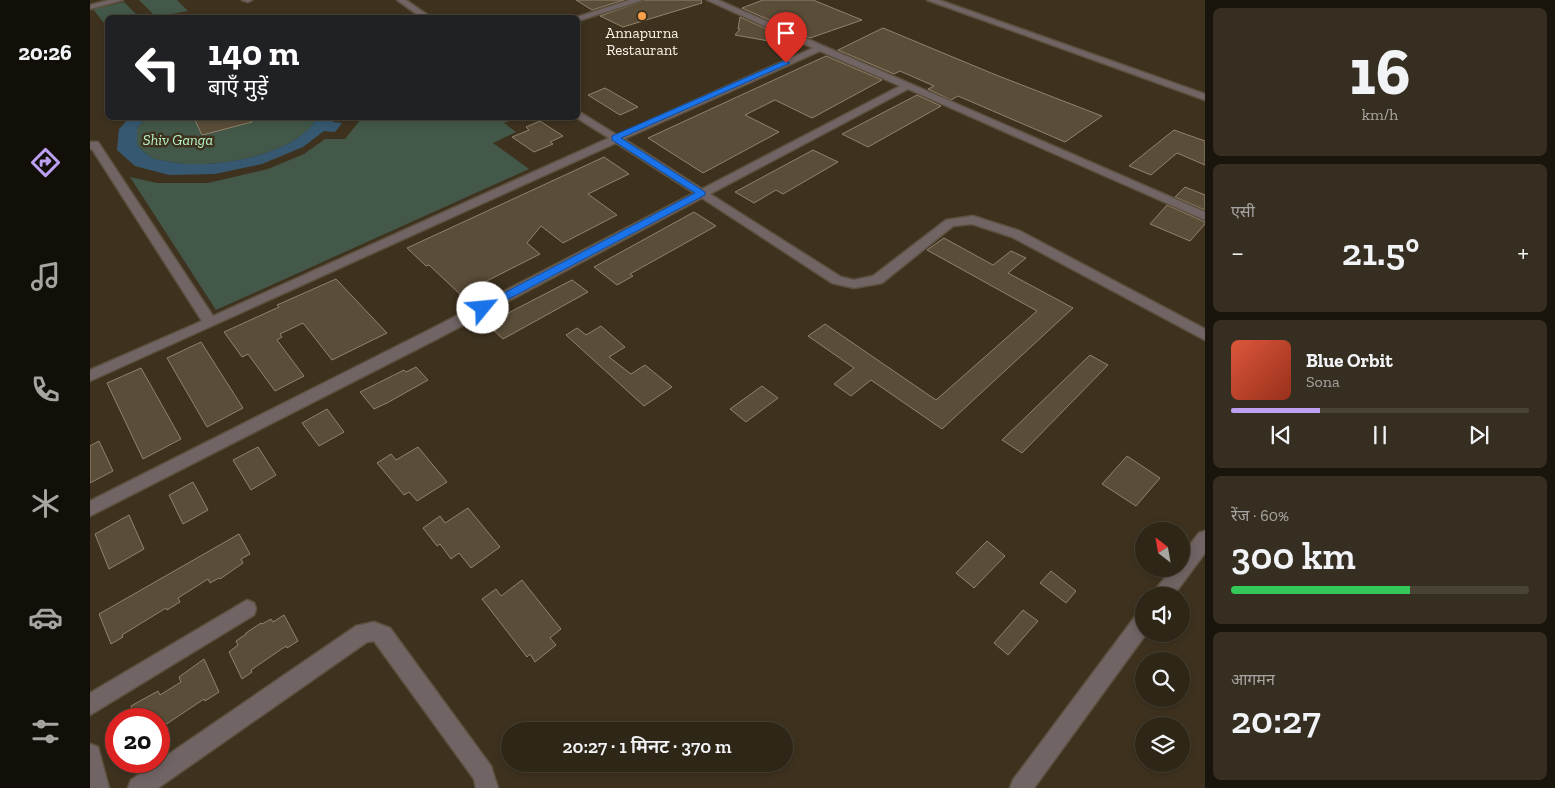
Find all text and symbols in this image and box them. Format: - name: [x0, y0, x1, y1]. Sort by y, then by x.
- marker: Annapurna Restaurant: [636, 10, 648, 22]
- pin: [765, 12, 807, 63]
- icon: arrive: [772, 19, 800, 47]
- place label: Annapurna Restaurant: [606, 24, 678, 59]
- text: 140 m: [208, 32, 299, 74]
- text: 16: [1349, 33, 1411, 111]
- icon: left: [125, 35, 190, 100]
- text: 20:26: [18, 39, 72, 66]
- text: बाएँ मुड़ें: [208, 74, 268, 101]
- text: km/h: [1362, 105, 1398, 124]
- park label: Shiv Ganga: [143, 131, 213, 149]
- icon: directions: [28, 145, 63, 180]
- text: एसी: [1231, 202, 1255, 221]
- text: 21.5°: [1342, 229, 1419, 275]
- text: −: [1231, 236, 1244, 269]
- text: +: [1517, 236, 1529, 269]
- icon: music: [28, 259, 63, 294]
- position arrow: [456, 281, 508, 333]
- text: Blue Orbit: [1306, 349, 1393, 372]
- icon: phone: [28, 372, 63, 407]
- text: Sona: [1306, 372, 1340, 391]
- icon: previous: [1267, 421, 1295, 449]
- icon: pause: [1366, 421, 1394, 449]
- icon: next: [1465, 421, 1493, 449]
- icon: climate: [28, 486, 63, 521]
- text: रेंज · 60%: [1231, 506, 1289, 525]
- north arrow: [1135, 522, 1190, 578]
- map controls: [1135, 522, 1190, 772]
- text: 300 km: [1231, 533, 1356, 579]
- button: sound: [1135, 587, 1190, 642]
- icon: car: [28, 600, 63, 635]
- button: search: [1135, 652, 1190, 707]
- text: आगमन: [1231, 670, 1275, 689]
- text: 20:27: [1231, 697, 1321, 743]
- speed limit sign: 20: [105, 708, 170, 773]
- icon: filters: [28, 714, 63, 749]
- button: layers: [1135, 717, 1190, 772]
- text: 20:27 · 1 मिनट · 370 m: [562, 735, 732, 758]

